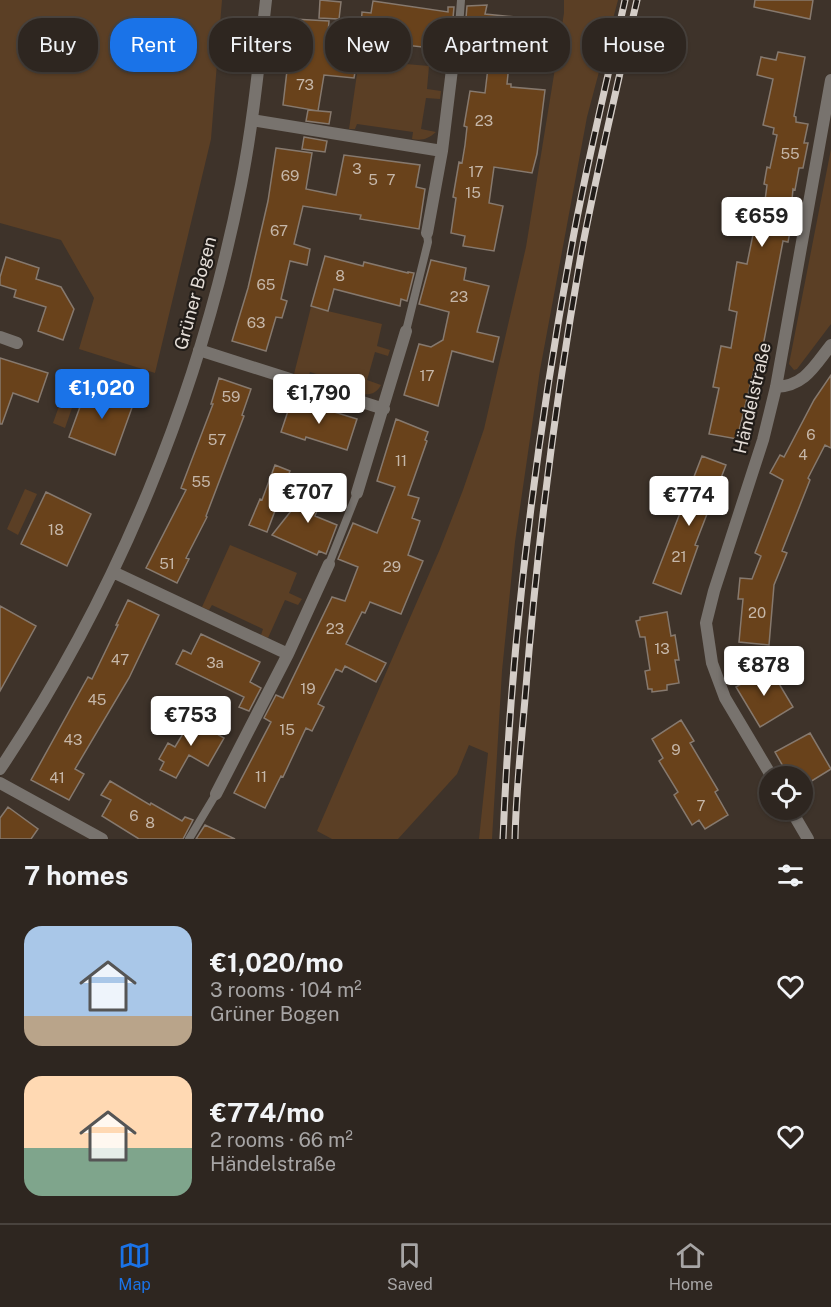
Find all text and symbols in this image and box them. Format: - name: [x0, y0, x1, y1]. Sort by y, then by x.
- chip: Buy: [18, 18, 98, 72]
- chip: Rent: [110, 18, 197, 72]
- chip: Filters: [209, 18, 313, 72]
- chip: New: [325, 18, 411, 72]
- chip: Apartment: [423, 18, 570, 72]
- chip: House: [582, 18, 686, 72]
- house number: 73: [296, 76, 314, 93]
- house number: 23: [475, 112, 493, 129]
- house number: 55: [780, 145, 800, 162]
- house number: 3: [352, 160, 362, 177]
- house number: 17: [468, 163, 484, 180]
- house number: 69: [281, 167, 299, 184]
- house number: 5: [368, 171, 378, 188]
- house number: 7: [386, 171, 396, 188]
- house number: 15: [465, 184, 481, 201]
- pin: €659: [726, 197, 798, 248]
- text: €659: [736, 204, 788, 228]
- house number: 67: [270, 222, 288, 239]
- street label: Grüner Bogen: [170, 234, 220, 352]
- house number: 8: [335, 267, 345, 284]
- house number: 65: [257, 276, 275, 293]
- house number: 23: [450, 288, 468, 305]
- house number: 63: [247, 314, 265, 331]
- street label: Händelstraße: [729, 340, 775, 456]
- house number: 17: [419, 367, 435, 384]
- pin: €1,020: [53, 369, 151, 420]
- pin: €1,790: [270, 374, 368, 425]
- text: €1,020: [69, 376, 135, 400]
- text: €1,790: [287, 381, 351, 405]
- house number: 59: [222, 388, 240, 405]
- house number: 6: [806, 426, 816, 443]
- house number: 57: [208, 431, 226, 448]
- house number: 4: [798, 446, 808, 463]
- house number: 11: [395, 452, 407, 469]
- house number: 55: [191, 473, 211, 490]
- pin: €707: [272, 473, 344, 524]
- pin: €774: [653, 476, 725, 527]
- text: €707: [283, 480, 333, 504]
- text: €774: [663, 483, 715, 507]
- house number: 18: [48, 521, 64, 538]
- house number: 21: [671, 548, 687, 565]
- house number: 51: [159, 555, 175, 572]
- house number: 29: [383, 558, 401, 575]
- house number: 20: [748, 604, 766, 621]
- house number: 23: [326, 620, 344, 637]
- house number: 13: [654, 640, 670, 657]
- pin: €878: [728, 646, 800, 697]
- house number: 47: [111, 651, 129, 668]
- text: €878: [738, 653, 790, 677]
- house number: 3a: [206, 654, 224, 671]
- house number: 19: [300, 680, 316, 697]
- house number: 45: [88, 691, 106, 708]
- pin: €753: [155, 696, 227, 747]
- text: €753: [165, 703, 217, 727]
- house number: 15: [279, 721, 295, 738]
- house number: 43: [64, 731, 82, 748]
- house number: 9: [671, 741, 681, 758]
- map controls: [759, 766, 813, 820]
- button: locate: [759, 766, 813, 820]
- house number: 11: [255, 768, 267, 785]
- house number: 41: [49, 769, 65, 786]
- house number: 7: [696, 797, 706, 814]
- house number: 6: [129, 807, 139, 824]
- house number: 8: [145, 814, 155, 831]
- icon: filters: [774, 859, 807, 892]
- text: 7 homes: [24, 860, 128, 891]
- text: €1,020/mo: [210, 947, 343, 978]
- icon: home: [72, 950, 144, 1022]
- icon: heart: [774, 970, 807, 1003]
- text: 3 rooms · 104 m²: [210, 978, 362, 1002]
- text: Grüner Bogen: [210, 1002, 339, 1026]
- text: €774/mo: [210, 1097, 325, 1128]
- icon: home: [72, 1100, 144, 1172]
- icon: heart: [774, 1120, 807, 1153]
- text: 2 rooms · 66 m²: [210, 1128, 353, 1152]
- text: Händelstraße: [210, 1152, 336, 1176]
- tab: Map: [118, 1239, 151, 1294]
- tab: Saved: [387, 1239, 433, 1294]
- tab: Home: [669, 1239, 713, 1294]

